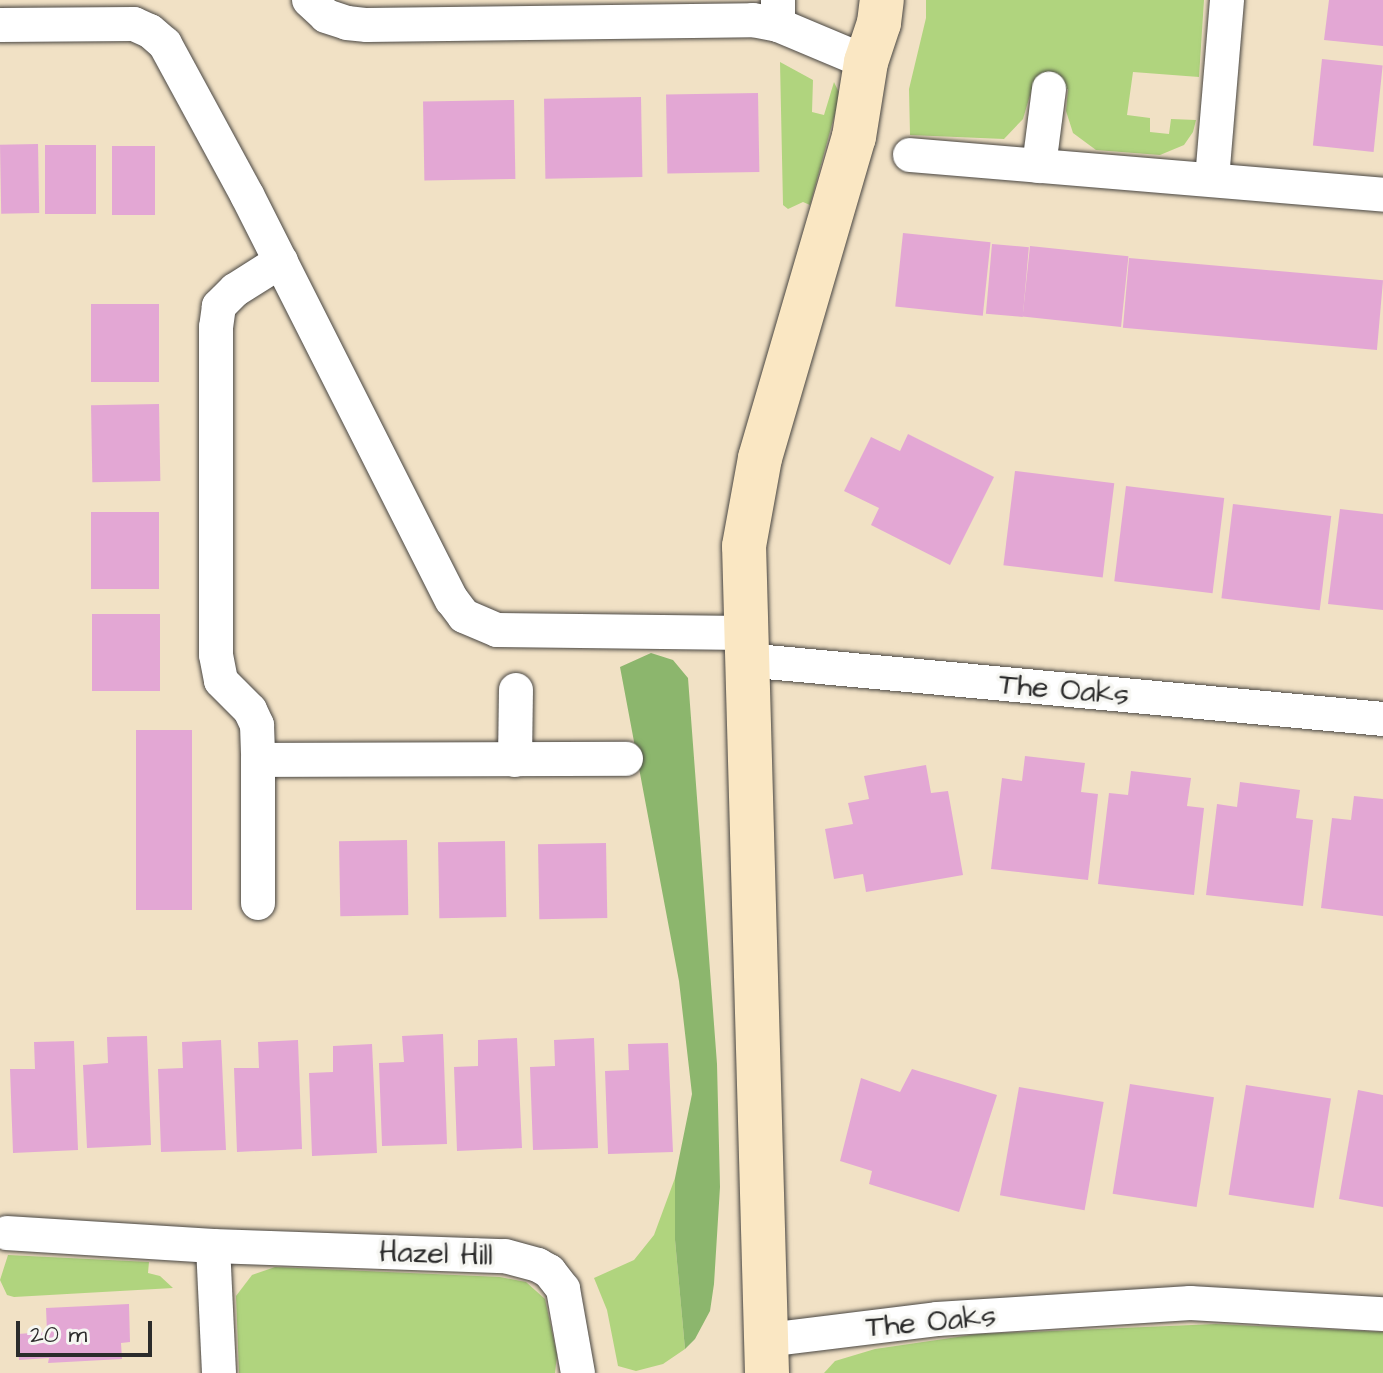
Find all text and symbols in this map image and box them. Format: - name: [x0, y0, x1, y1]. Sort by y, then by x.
- street label: The Oaks: [997, 666, 1131, 714]
- street label: Hazel Hill: [379, 1234, 493, 1274]
- street label: The Oaks: [864, 1298, 998, 1346]
- scale bar: [20, 1305, 156, 1355]
- text: 20 m: [30, 1318, 87, 1352]

